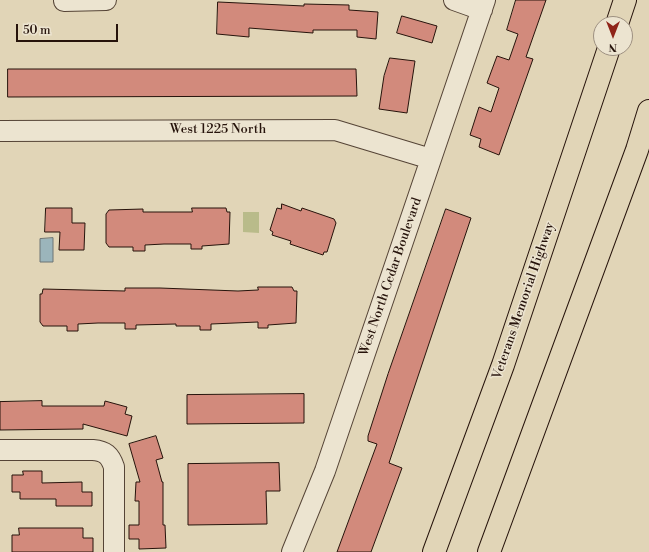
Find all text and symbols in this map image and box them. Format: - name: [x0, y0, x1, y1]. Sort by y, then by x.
- scale bar: [18, 16, 120, 42]
- north arrow: [593, 16, 633, 56]
- text: 50 m: [23, 23, 51, 38]
- text: N: [609, 40, 617, 54]
- street label: West 1225 North: [170, 122, 266, 138]
- street label: West North Cedar Boulevard: [357, 196, 425, 358]
- street label: Veterans Memorial Highway: [490, 220, 558, 382]

